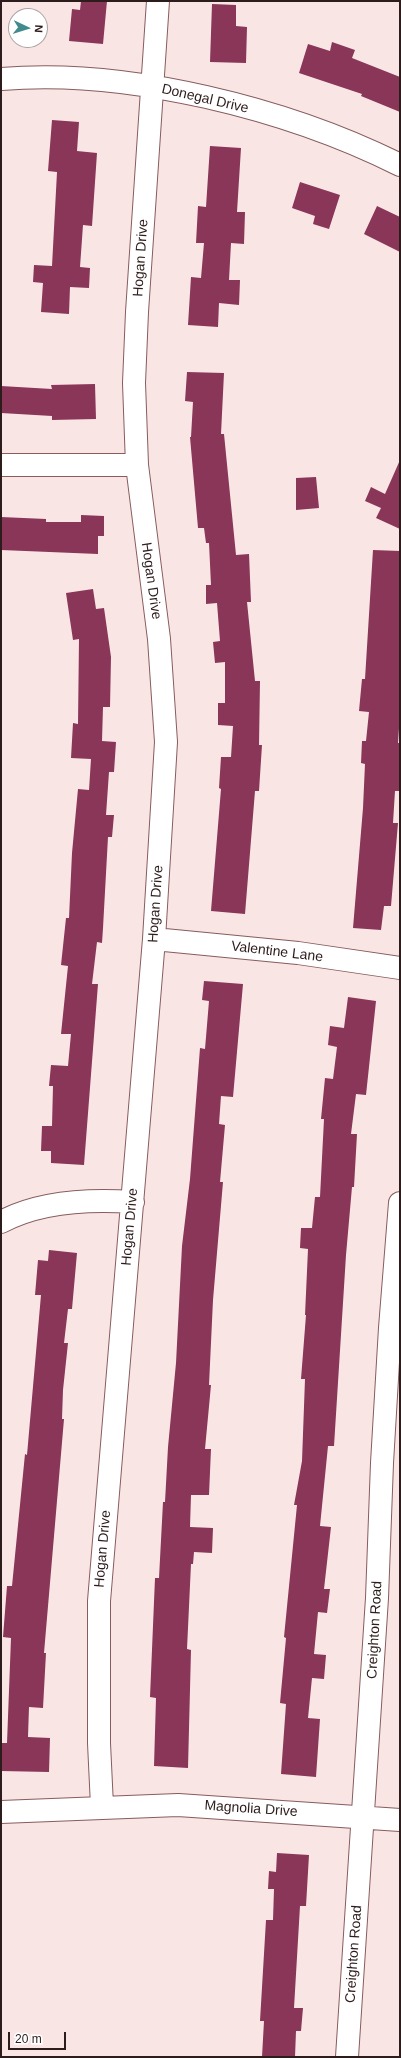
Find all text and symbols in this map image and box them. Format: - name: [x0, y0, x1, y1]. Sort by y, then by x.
- north arrow: [8, 8, 48, 48]
- text: N: [33, 24, 45, 33]
- street label: Donegal Drive: [160, 81, 250, 117]
- street label: Hogan Drive: [130, 219, 152, 297]
- street label: Hogan Drive: [137, 541, 165, 621]
- street label: Hogan Drive: [145, 865, 167, 943]
- street label: Valentine Lane: [230, 938, 324, 966]
- street label: Hogan Drive: [118, 1188, 142, 1266]
- street label: Hogan Drive: [91, 1510, 115, 1588]
- street label: Creighton Road: [364, 1581, 386, 1679]
- street label: Magnolia Drive: [204, 1797, 298, 1821]
- street label: Creighton Road: [342, 1905, 366, 2003]
- scale bar: [10, 2024, 68, 2050]
- text: 20 m: [15, 2032, 42, 2046]

